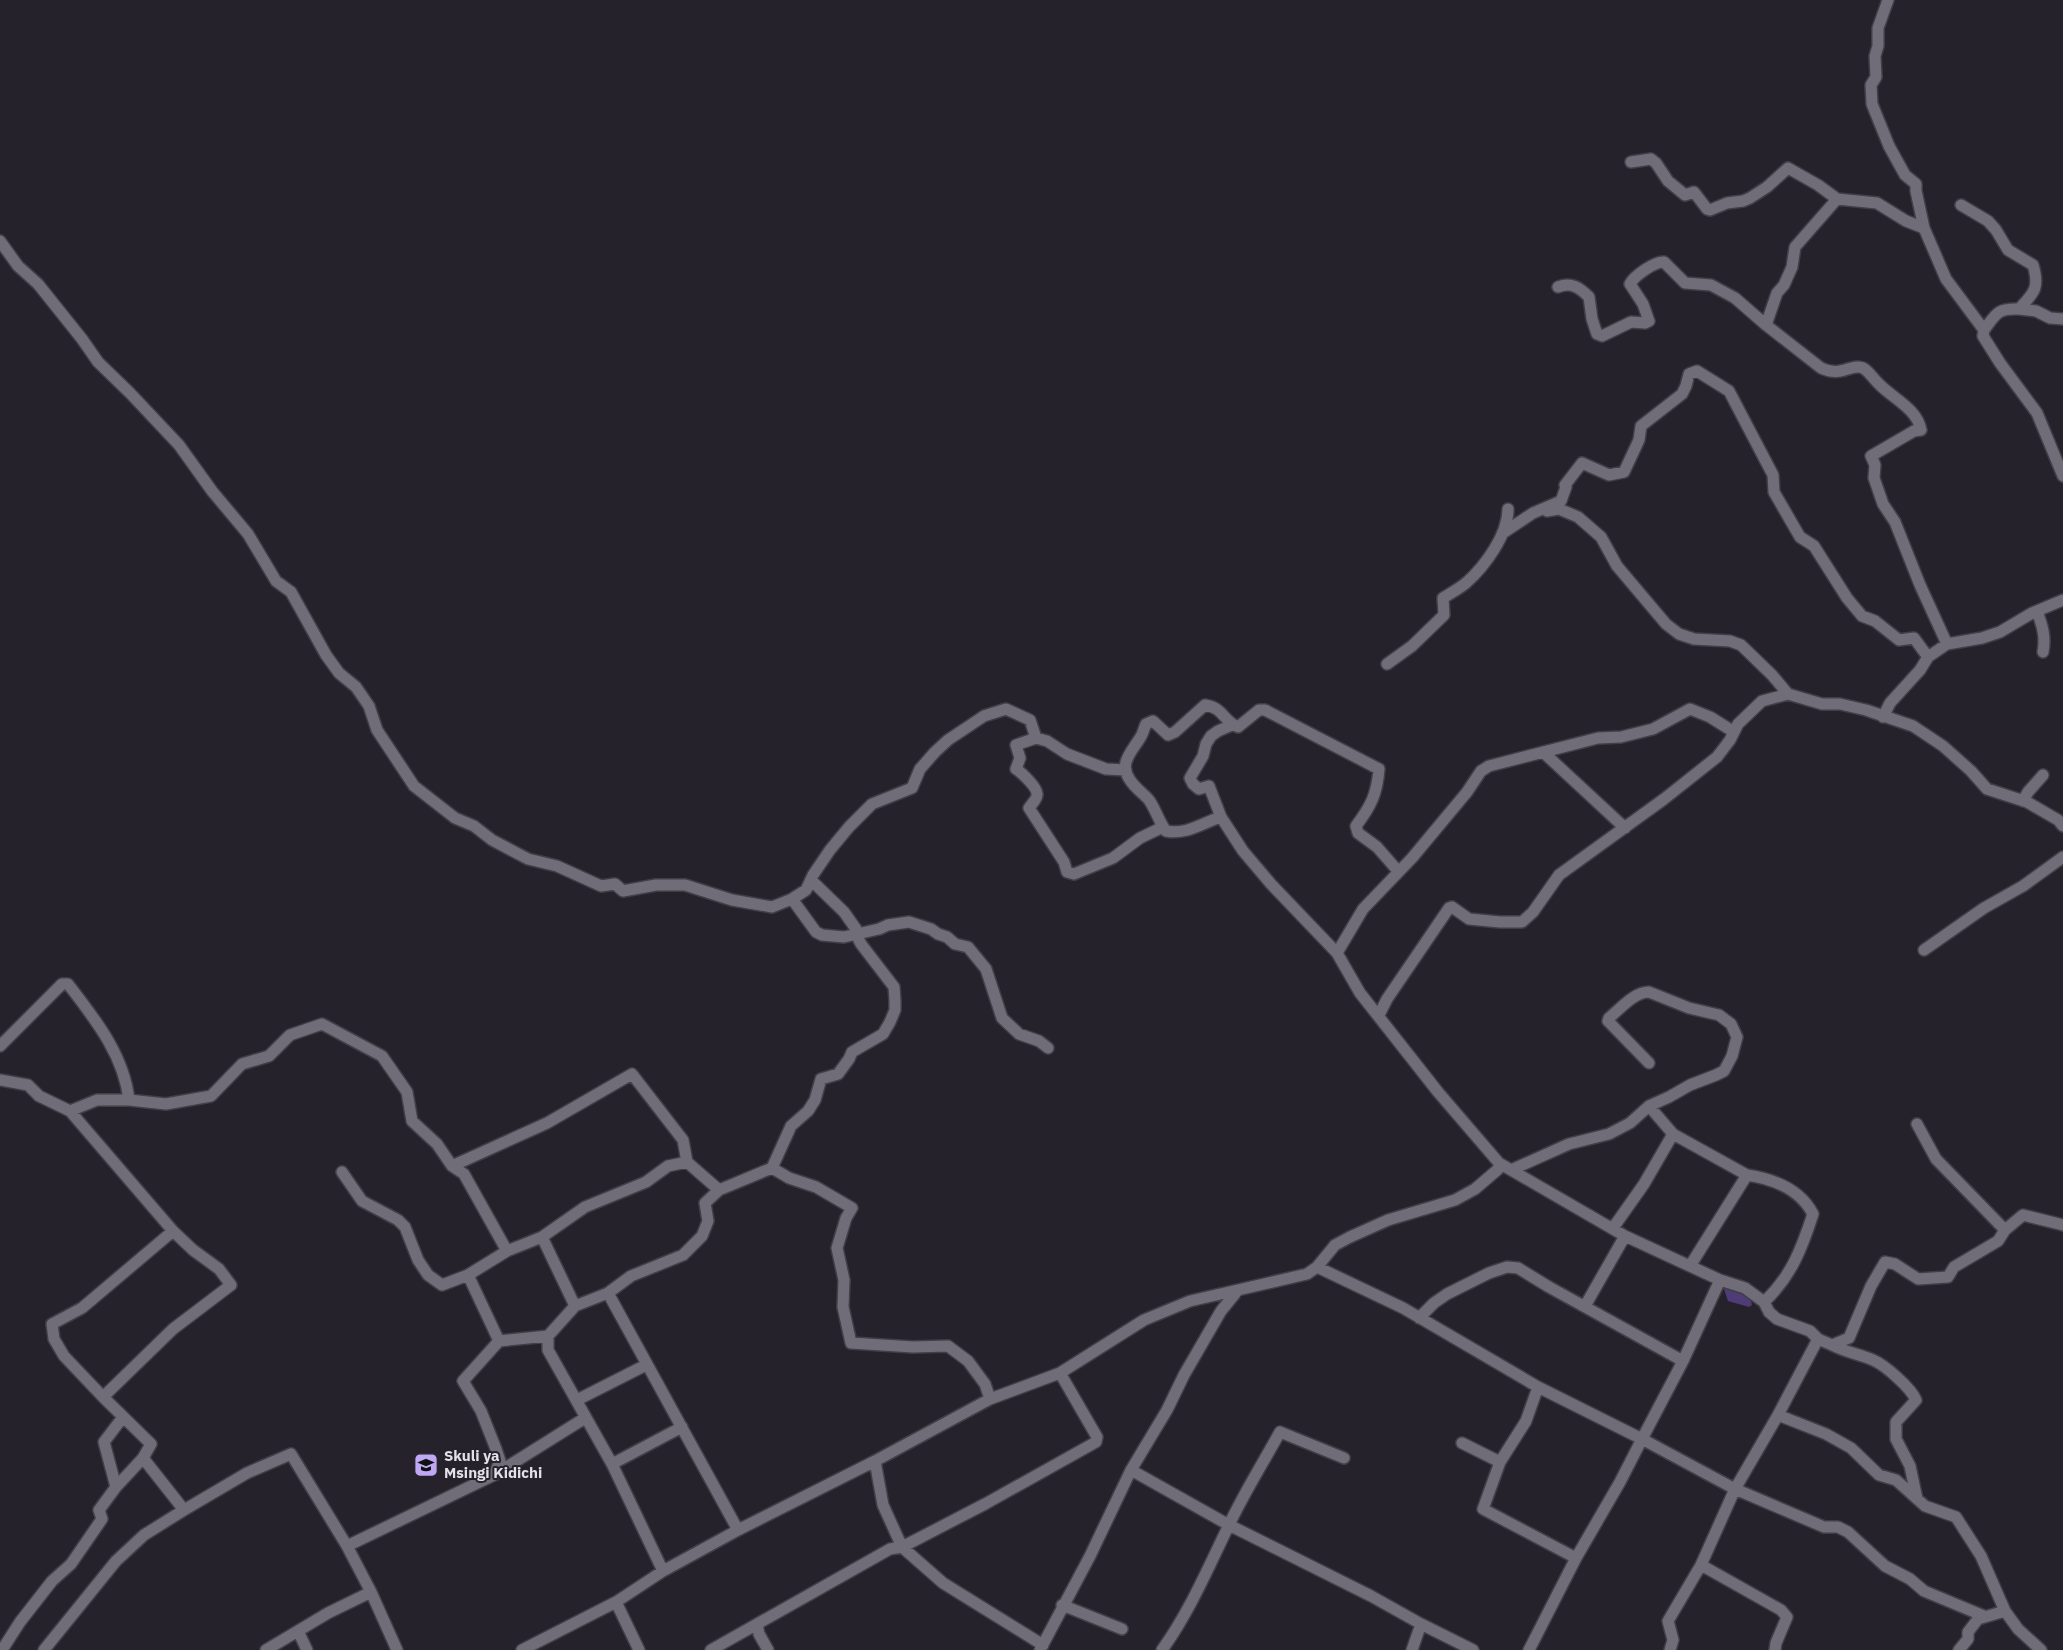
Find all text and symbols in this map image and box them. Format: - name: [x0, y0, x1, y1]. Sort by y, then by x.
- place label: Skuli ya Msingi Kidichi: [444, 1446, 542, 1482]
- school or university icon: Skuli ya Msingi Kidichi: [413, 1452, 439, 1478]

